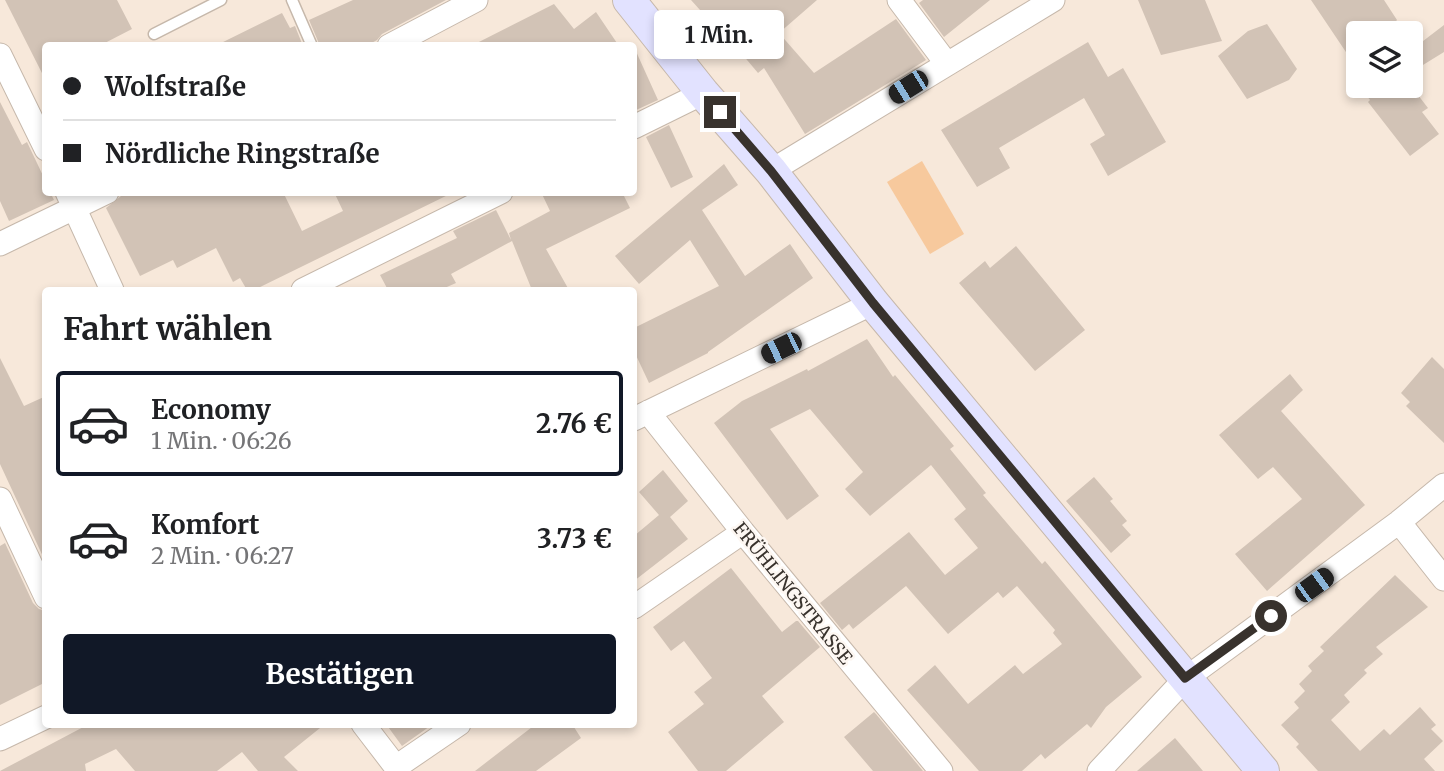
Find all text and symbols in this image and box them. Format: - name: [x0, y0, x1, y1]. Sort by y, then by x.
- callout: 1 Min.: [655, 10, 785, 60]
- text: 1 Min.: [685, 20, 753, 49]
- map controls: [1346, 21, 1423, 98]
- button: layers: [1346, 21, 1423, 98]
- car: [885, 67, 932, 107]
- text: Wolfstraße: [105, 70, 246, 103]
- route end: [704, 96, 736, 128]
- text: Nördliche Ringstraße: [105, 137, 380, 170]
- text: Fahrt wählen: [63, 309, 272, 349]
- car: [758, 329, 805, 367]
- icon: car: [67, 392, 130, 455]
- text: Economy: [151, 393, 271, 426]
- text: 2.76 €: [536, 407, 612, 440]
- text: 1 Min. · 06:26: [151, 426, 292, 455]
- icon: car: [67, 507, 130, 570]
- text: Komfort: [151, 508, 260, 541]
- street label: FRÜHLINGSTRASSE: [729, 517, 858, 669]
- text: 3.73 €: [537, 522, 612, 555]
- text: 2 Min. · 06:27: [151, 541, 294, 570]
- car: [1291, 564, 1338, 606]
- route start: [1255, 600, 1287, 632]
- button: Bestätigen: [63, 634, 616, 714]

